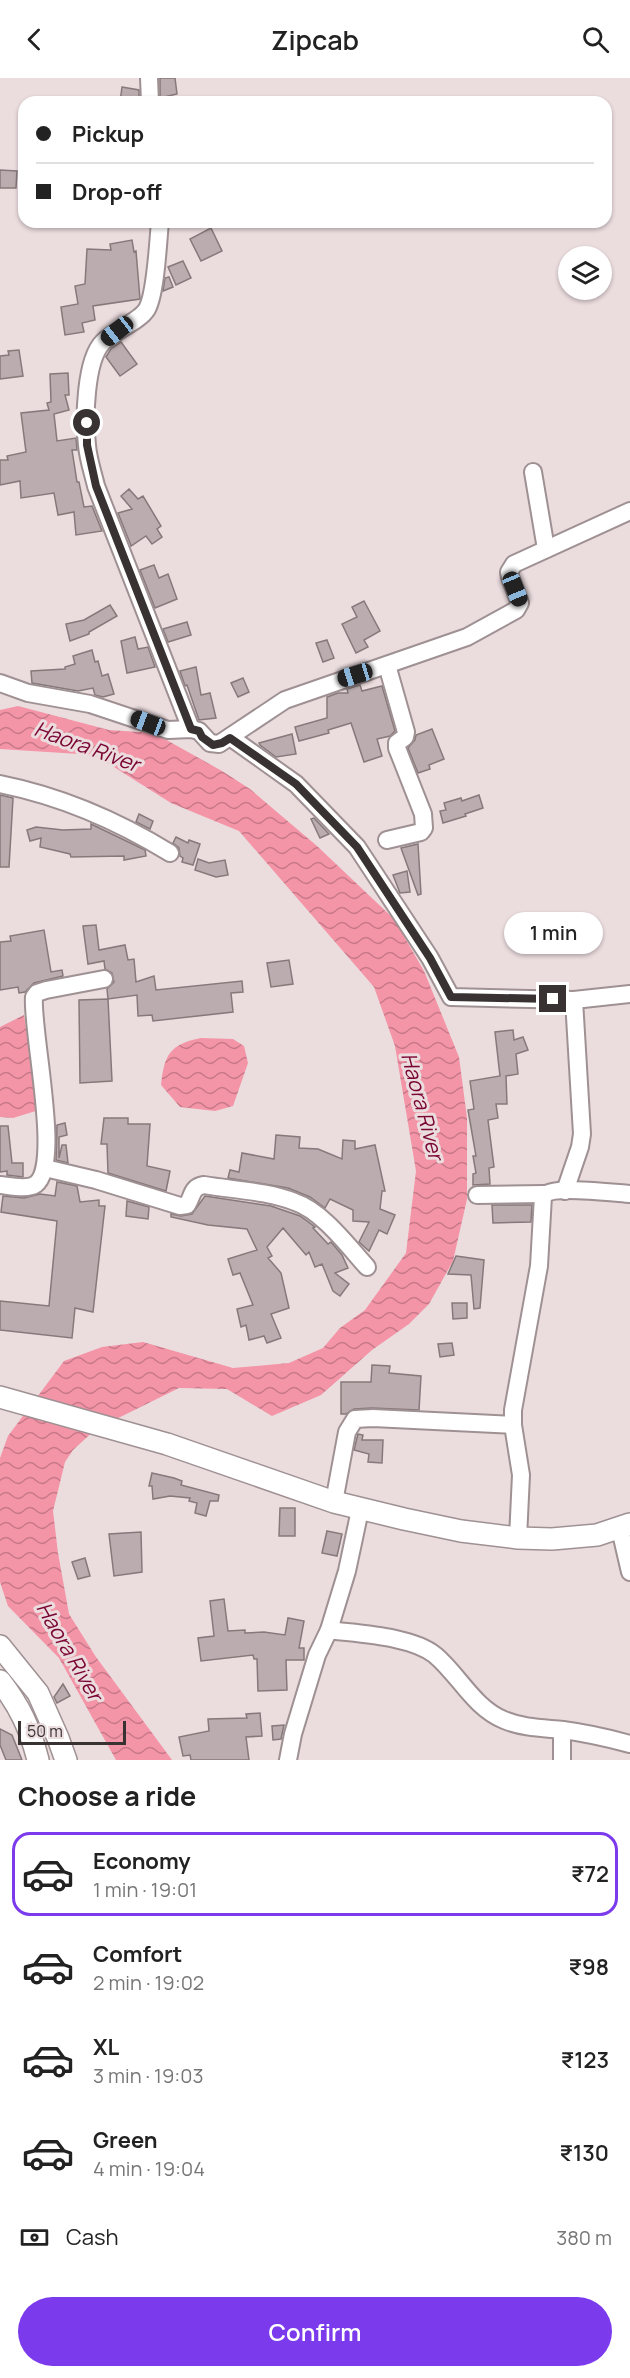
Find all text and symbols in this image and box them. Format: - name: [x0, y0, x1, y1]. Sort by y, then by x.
- text: Zipcab: [271, 21, 359, 58]
- icon: back: [18, 23, 51, 56]
- icon: search: [579, 23, 612, 56]
- text: Pickup: [72, 119, 144, 149]
- text: Drop-off: [72, 177, 162, 207]
- map controls: [558, 246, 612, 300]
- button: layers: [558, 246, 612, 300]
- car: [97, 313, 137, 349]
- route start: [73, 409, 100, 436]
- car: [500, 569, 530, 609]
- car: [335, 661, 375, 689]
- car: [128, 708, 168, 738]
- water label: Haora River: [31, 714, 146, 779]
- callout: 1 min: [504, 912, 602, 954]
- text: 1 min: [530, 919, 577, 946]
- route end: [539, 985, 566, 1012]
- water label: Haora River: [395, 1049, 451, 1165]
- water label: Haora River: [30, 1596, 111, 1708]
- scale bar: [18, 1718, 126, 1746]
- text: 50 m: [27, 1720, 63, 1742]
- text: Choose a ride: [18, 1777, 196, 1814]
- text: Economy: [93, 1846, 191, 1876]
- icon: car: [21, 1847, 75, 1901]
- text: ₹72: [571, 1859, 609, 1889]
- text: 1 min · 19:01: [93, 1876, 197, 1903]
- text: Comfort: [93, 1939, 182, 1969]
- icon: car: [21, 1940, 75, 1994]
- text: ₹98: [569, 1952, 609, 1982]
- text: 2 min · 19:02: [93, 1969, 204, 1996]
- text: XL: [93, 2032, 119, 2062]
- icon: car: [21, 2033, 75, 2087]
- text: ₹123: [561, 2045, 609, 2075]
- text: 3 min · 19:03: [93, 2062, 204, 2089]
- text: Green: [93, 2125, 158, 2155]
- icon: car: [21, 2126, 75, 2180]
- text: ₹130: [560, 2138, 609, 2168]
- text: 4 min · 19:04: [93, 2155, 205, 2182]
- icon: cash: [18, 2221, 51, 2254]
- text: Cash: [66, 2222, 119, 2252]
- text: 380 m: [556, 2224, 612, 2251]
- button: Confirm: [18, 2297, 612, 2366]

